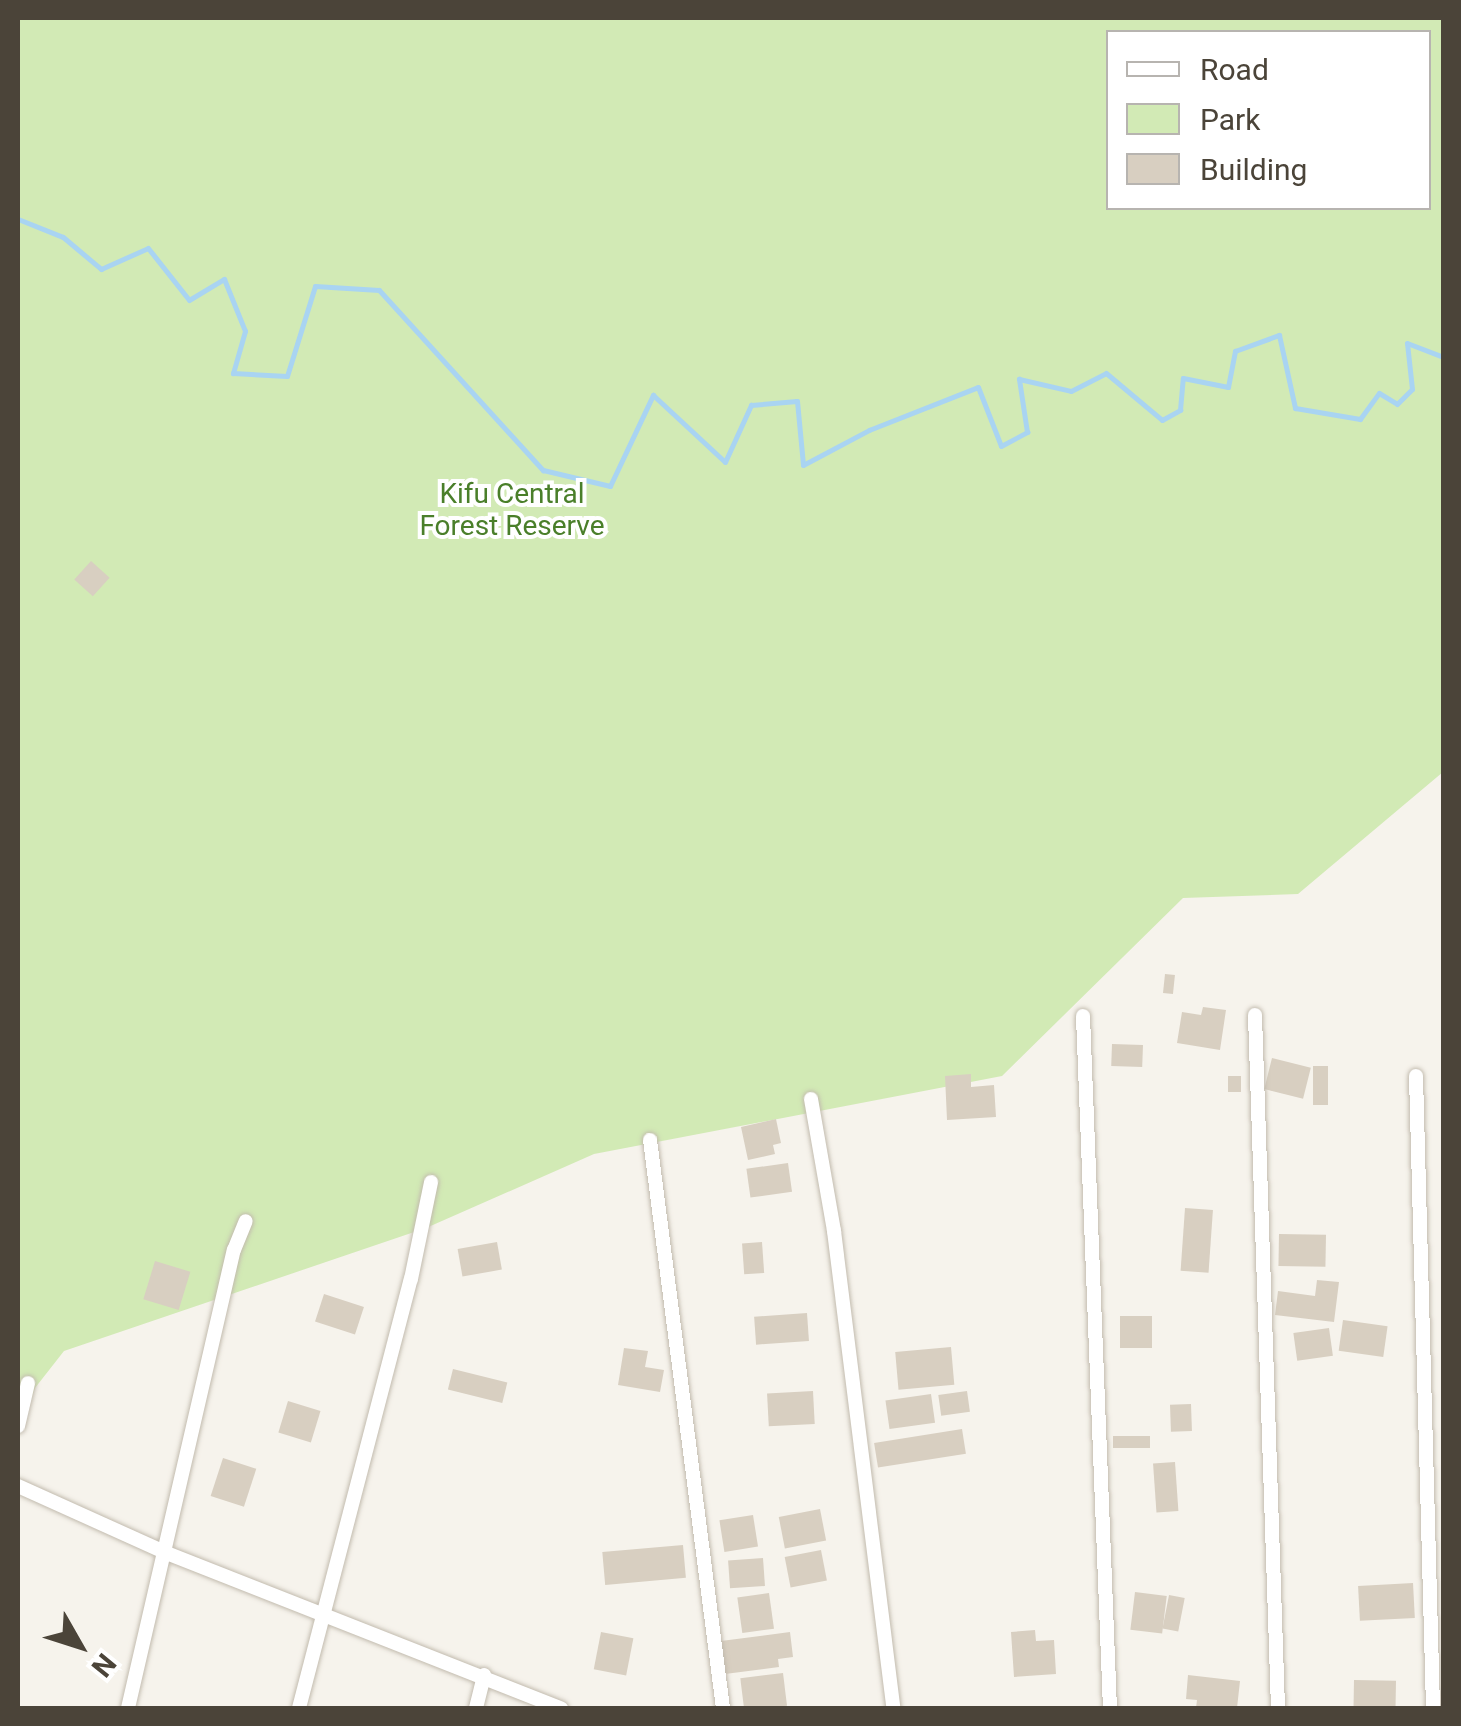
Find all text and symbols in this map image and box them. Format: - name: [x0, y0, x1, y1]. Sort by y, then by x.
- legend: [1106, 30, 1431, 210]
- text: Road: [1200, 52, 1269, 87]
- text: Park: [1200, 102, 1260, 137]
- text: Building: [1200, 152, 1307, 187]
- park label: Kifu Central Forest Reserve: [419, 477, 605, 543]
- north arrow: [30, 1596, 130, 1696]
- text: N: [85, 1647, 123, 1683]

